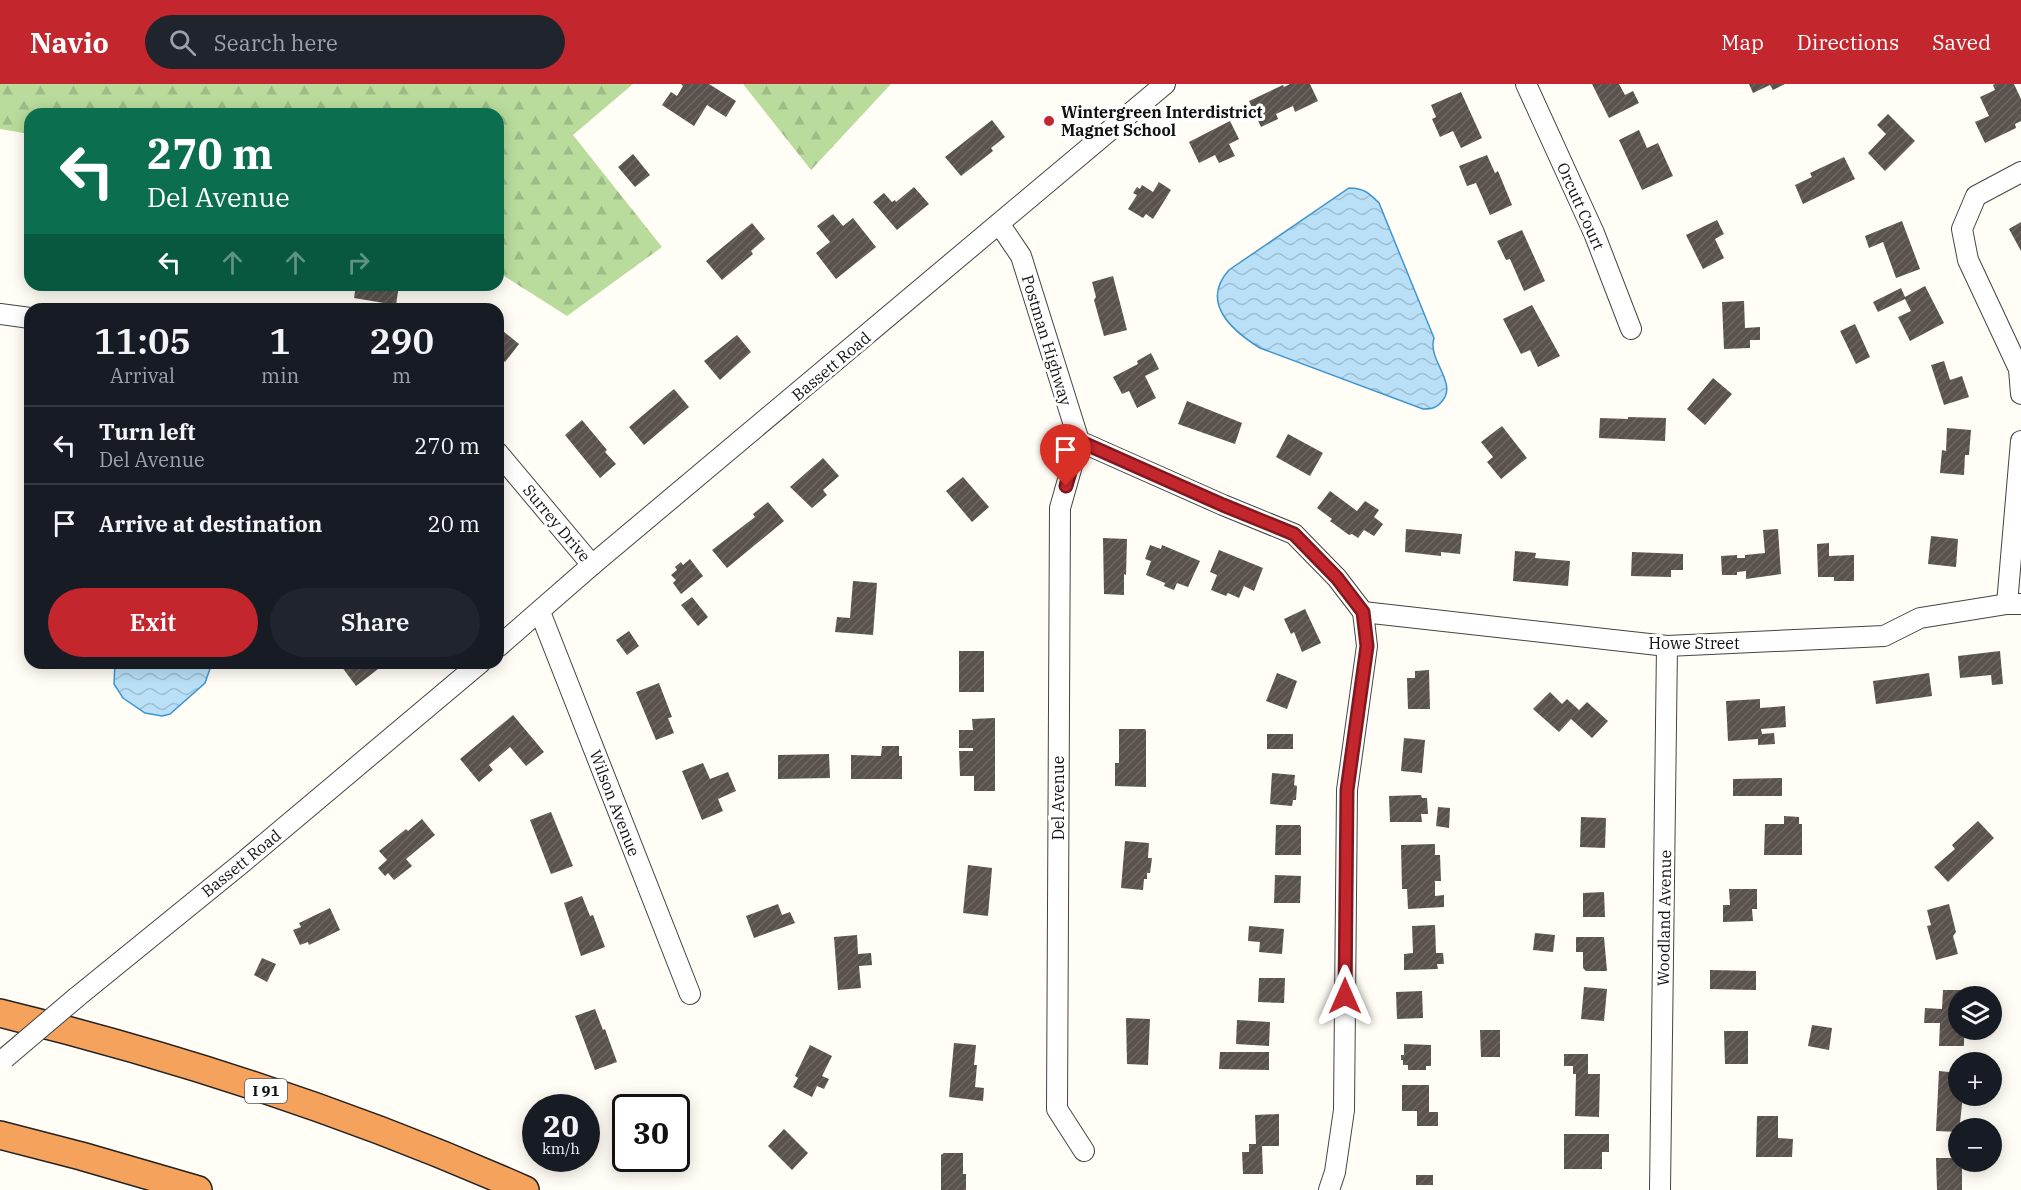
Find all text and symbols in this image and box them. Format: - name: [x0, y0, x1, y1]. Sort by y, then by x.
- search box: [145, 15, 565, 69]
- text: Navio: [30, 24, 109, 61]
- icon: search: [166, 26, 199, 59]
- text: Search here: [214, 28, 338, 57]
- text: Map: [1721, 28, 1764, 56]
- text: Directions: [1797, 28, 1899, 56]
- text: Saved: [1932, 28, 1991, 56]
- place label: Wintergreen Interdistrict Magnet School: [1061, 102, 1262, 140]
- marker: Wintergreen Interdistrict Magnet School: [1042, 114, 1056, 128]
- text: 270 m: [147, 126, 273, 181]
- icon: left: [48, 132, 126, 210]
- street label: Orcutt Court: [1553, 159, 1609, 253]
- text: Del Avenue: [147, 179, 290, 214]
- icon: left: [153, 246, 186, 279]
- icon: ahead: [216, 246, 249, 279]
- icon: ahead: [279, 246, 312, 279]
- icon: right: [342, 246, 375, 279]
- street label: Postman Highway: [1018, 272, 1077, 408]
- text: 11:05: [94, 317, 191, 364]
- text: 1: [269, 317, 291, 364]
- text: 290: [369, 317, 434, 364]
- street label: Bassett Road: [788, 327, 875, 405]
- text: Arrival: [110, 362, 175, 389]
- text: min: [261, 362, 299, 389]
- text: m: [392, 362, 411, 389]
- text: Turn left: [99, 417, 195, 446]
- pin: [1040, 424, 1091, 486]
- icon: left: [48, 429, 81, 462]
- text: 270 m: [414, 431, 480, 460]
- icon: arrive: [1049, 433, 1082, 466]
- text: Del Avenue: [99, 446, 205, 473]
- street label: Surrey Drive: [519, 480, 595, 566]
- icon: arrive: [48, 507, 81, 540]
- text: Arrive at destination: [99, 509, 322, 538]
- text: 20 m: [428, 509, 480, 538]
- button: Exit: [48, 588, 258, 657]
- button: Share: [270, 588, 480, 657]
- street label: Howe Street: [1648, 633, 1740, 653]
- street label: Wilson Avenue: [586, 747, 644, 859]
- street label: Del Avenue: [1048, 756, 1068, 840]
- street label: Bassett Road: [197, 825, 285, 901]
- street label: Woodland Avenue: [1653, 850, 1675, 986]
- position arrow: [1313, 964, 1377, 1028]
- map controls: [1948, 986, 2002, 1172]
- button: layers: [1948, 986, 2002, 1040]
- button: +: [1948, 1052, 2002, 1106]
- road number: I 91: [245, 1079, 287, 1103]
- speed limit sign: 30: [612, 1094, 690, 1172]
- text: 20: [543, 1106, 579, 1145]
- button: −: [1948, 1118, 2002, 1172]
- text: km/h: [542, 1139, 580, 1158]

